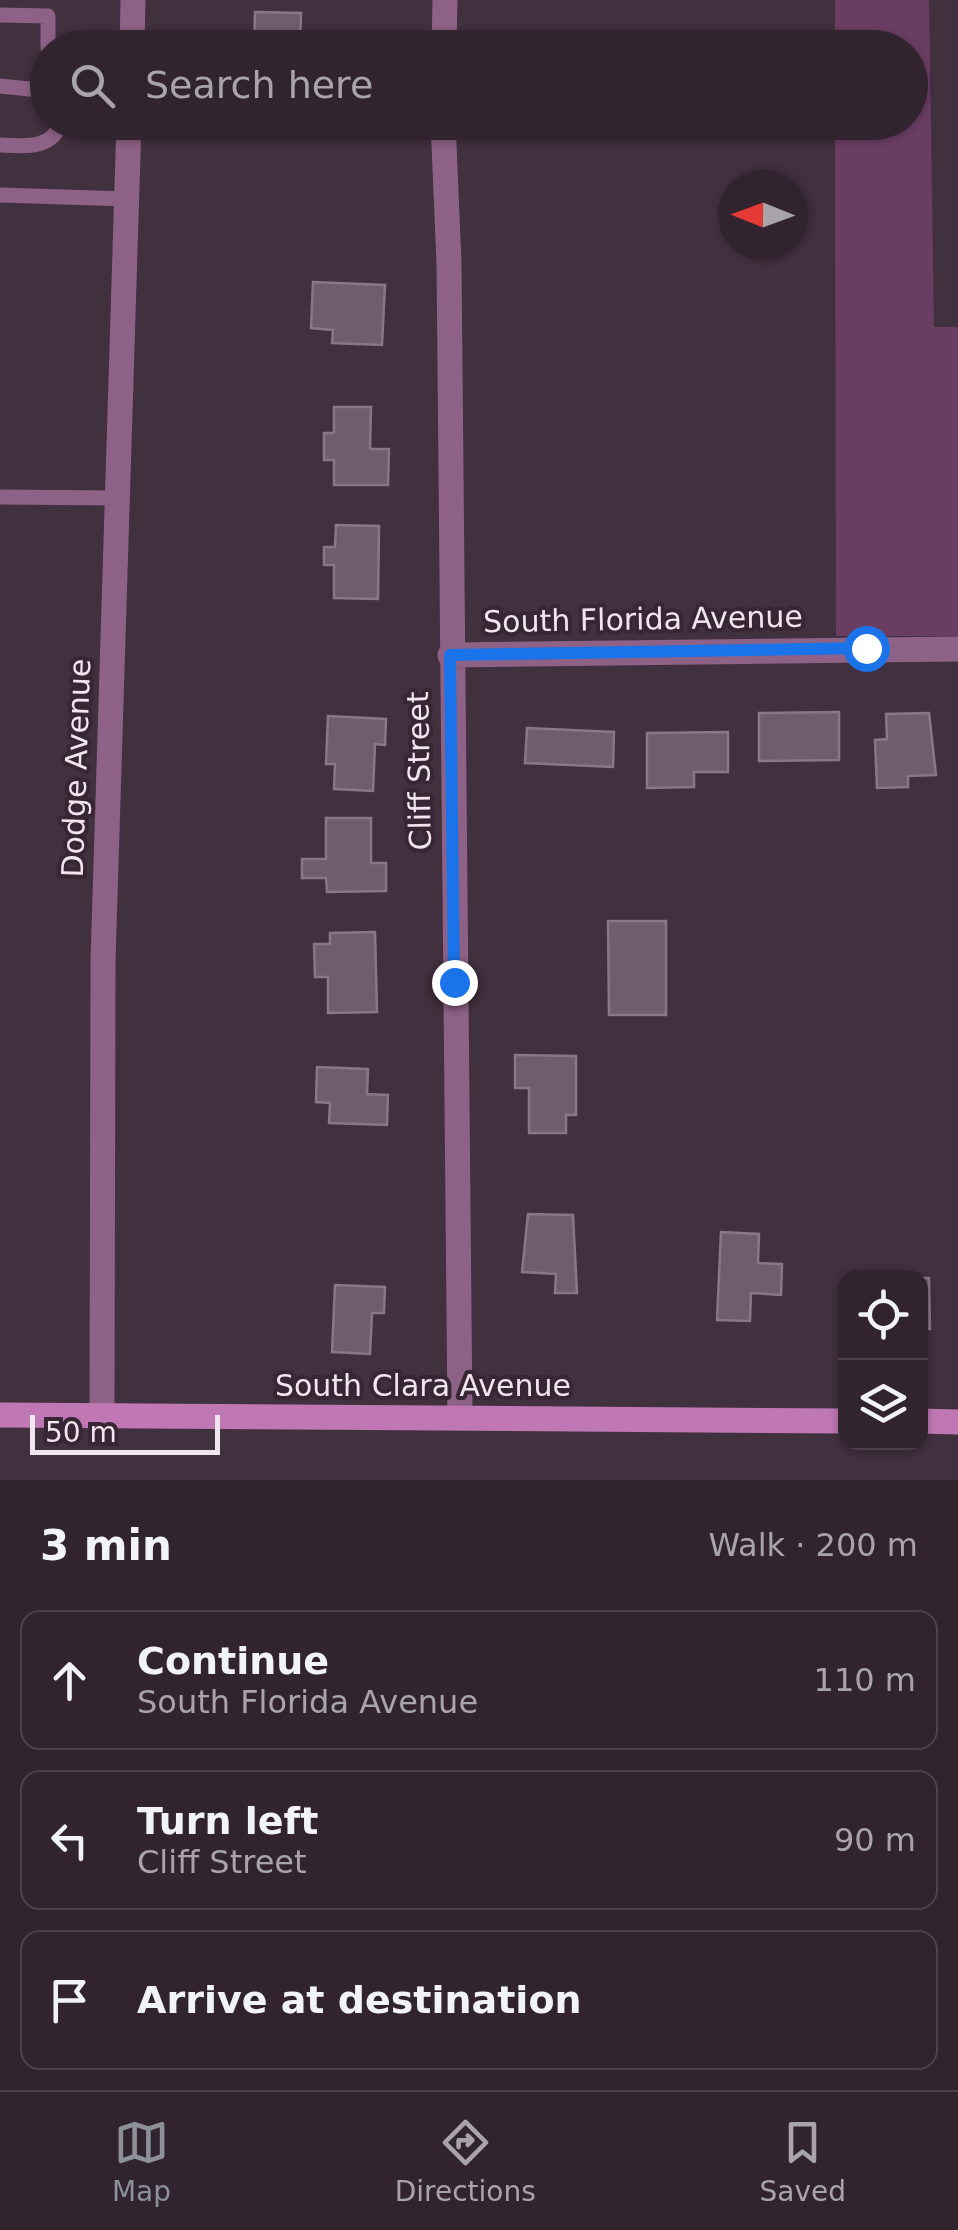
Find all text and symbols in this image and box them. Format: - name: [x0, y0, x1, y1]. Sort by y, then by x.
- search box: [30, 30, 928, 140]
- icon: search: [65, 58, 120, 113]
- text: Search here: [145, 63, 373, 107]
- north arrow: [718, 170, 808, 260]
- street label: South Florida Avenue: [483, 599, 803, 639]
- route start: [844, 626, 890, 672]
- street label: Dodge Avenue: [55, 658, 97, 878]
- street label: Cliff Street: [400, 691, 438, 851]
- route end: [432, 960, 478, 1006]
- map controls: [838, 1270, 928, 1450]
- button: locate: [838, 1270, 928, 1360]
- button: layers: [838, 1360, 928, 1450]
- street label: South Clara Avenue: [275, 1368, 571, 1403]
- scale bar: [30, 1410, 220, 1454]
- text: 50 m: [45, 1416, 117, 1449]
- text: 3 min: [40, 1521, 172, 1570]
- text: Walk · 200 m: [708, 1526, 918, 1564]
- text: Continue: [137, 1639, 329, 1683]
- icon: ahead: [42, 1653, 97, 1708]
- text: 110 m: [814, 1661, 916, 1699]
- text: South Florida Avenue: [137, 1683, 478, 1721]
- text: Turn left: [137, 1799, 318, 1843]
- icon: left: [42, 1813, 97, 1868]
- text: 90 m: [834, 1821, 916, 1859]
- text: Cliff Street: [137, 1843, 307, 1881]
- icon: arrive: [42, 1973, 97, 2028]
- text: Arrive at destination: [137, 1978, 582, 2022]
- tab: Map: [112, 2115, 171, 2208]
- tab: Directions: [395, 2115, 536, 2208]
- tab: Saved: [760, 2115, 846, 2208]

